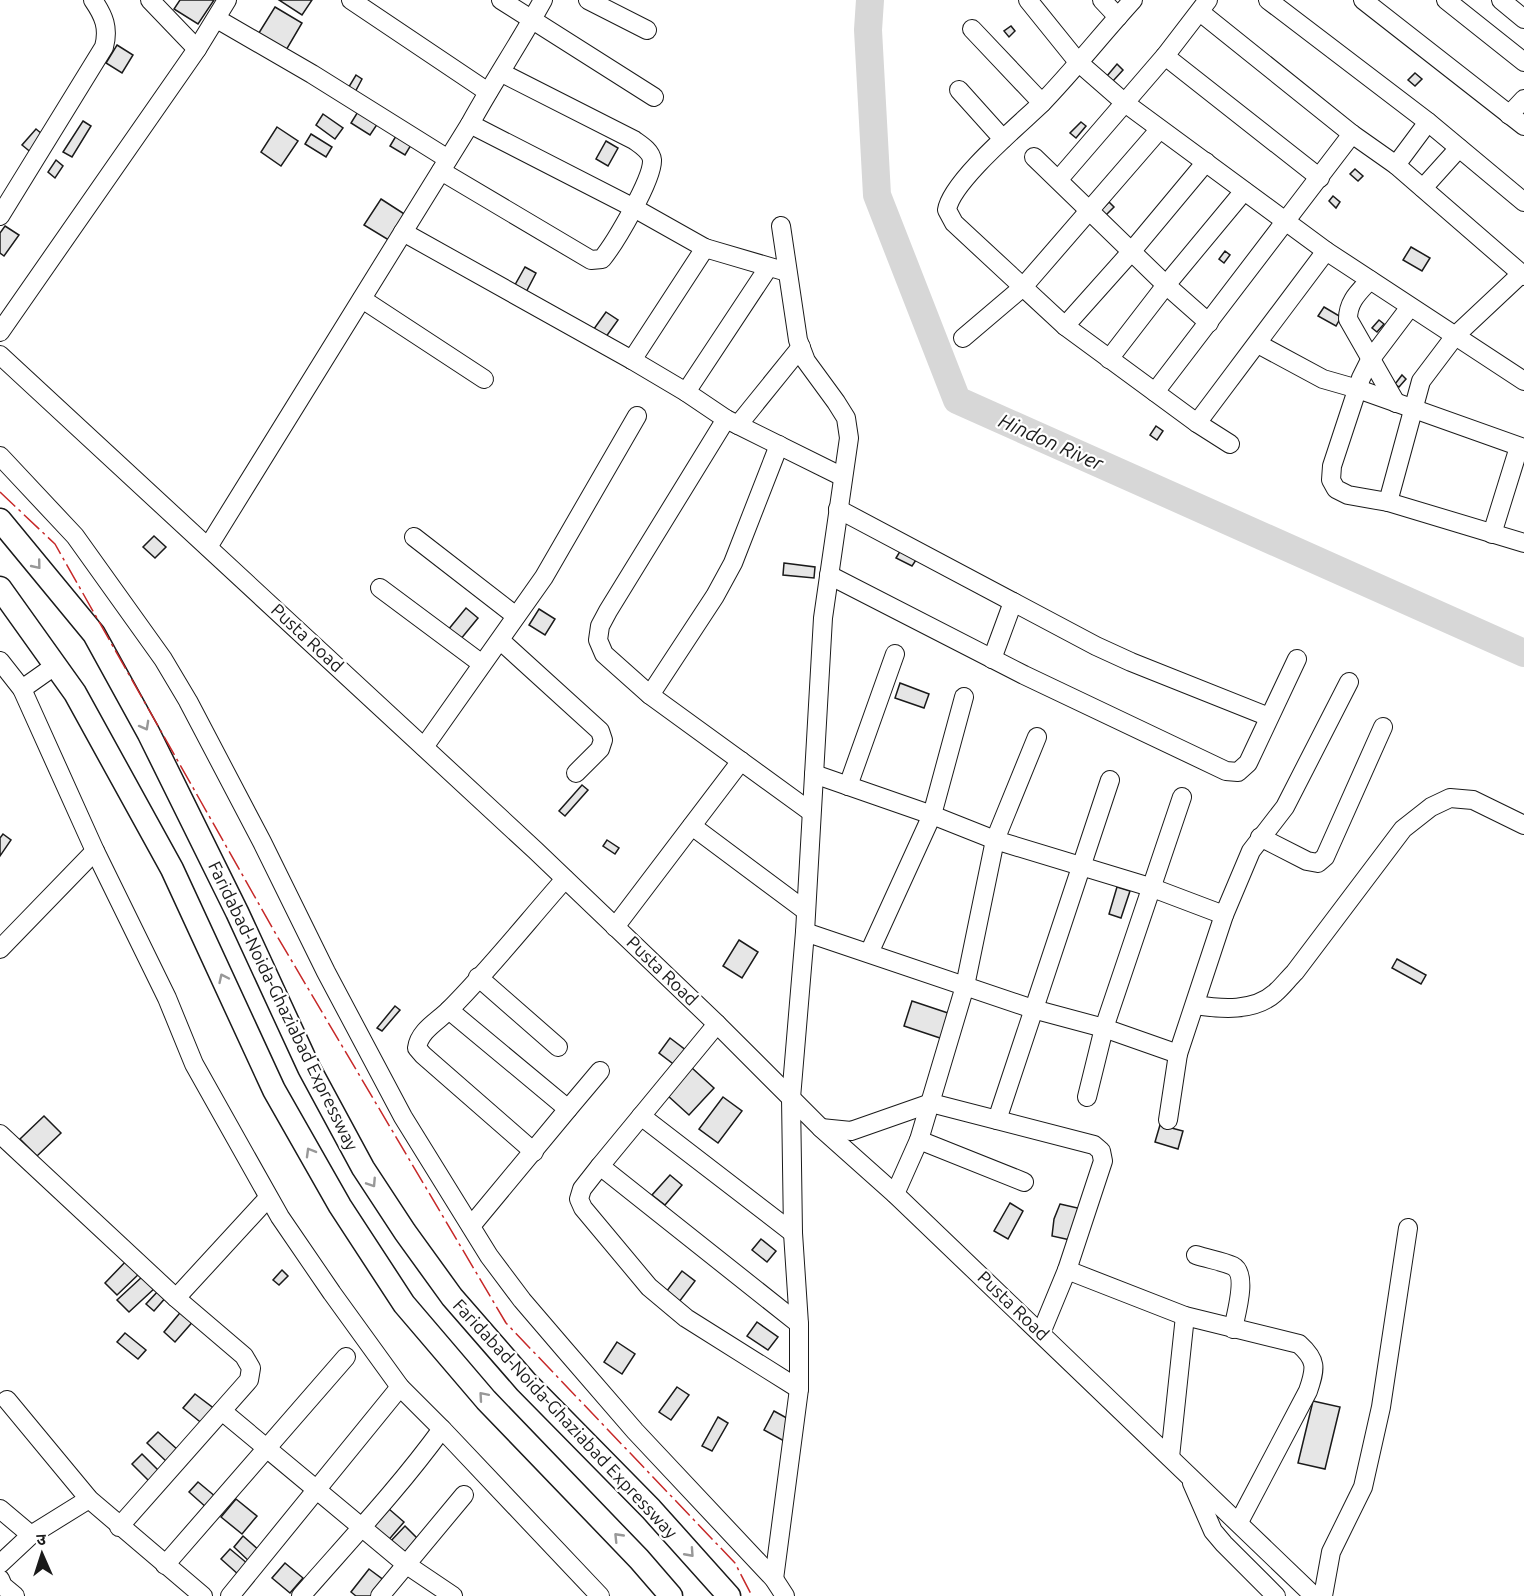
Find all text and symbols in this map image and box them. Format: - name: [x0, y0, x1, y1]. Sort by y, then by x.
- water label: Hindon River: [995, 408, 1108, 475]
- one-way arrow: [30, 558, 41, 569]
- street label: Pusta Road: [268, 599, 348, 676]
- one-way arrow: [138, 720, 149, 731]
- street label: Faridabad-Noida-Ghaziabad Expressway: [205, 858, 363, 1154]
- street label: Pusta Road: [623, 932, 702, 1009]
- one-way arrow: [218, 974, 230, 985]
- one-way arrow: [306, 1148, 317, 1158]
- one-way arrow: [365, 1176, 376, 1187]
- street label: Pusta Road: [974, 1267, 1053, 1344]
- street label: Faridabad-Noida-Ghaziabad Expressway: [450, 1295, 682, 1542]
- one-way arrow: [479, 1392, 490, 1403]
- north arrow: [12, 1524, 72, 1584]
- text: उ: [36, 1530, 47, 1548]
- one-way arrow: [614, 1533, 625, 1544]
- one-way arrow: [683, 1546, 694, 1557]

